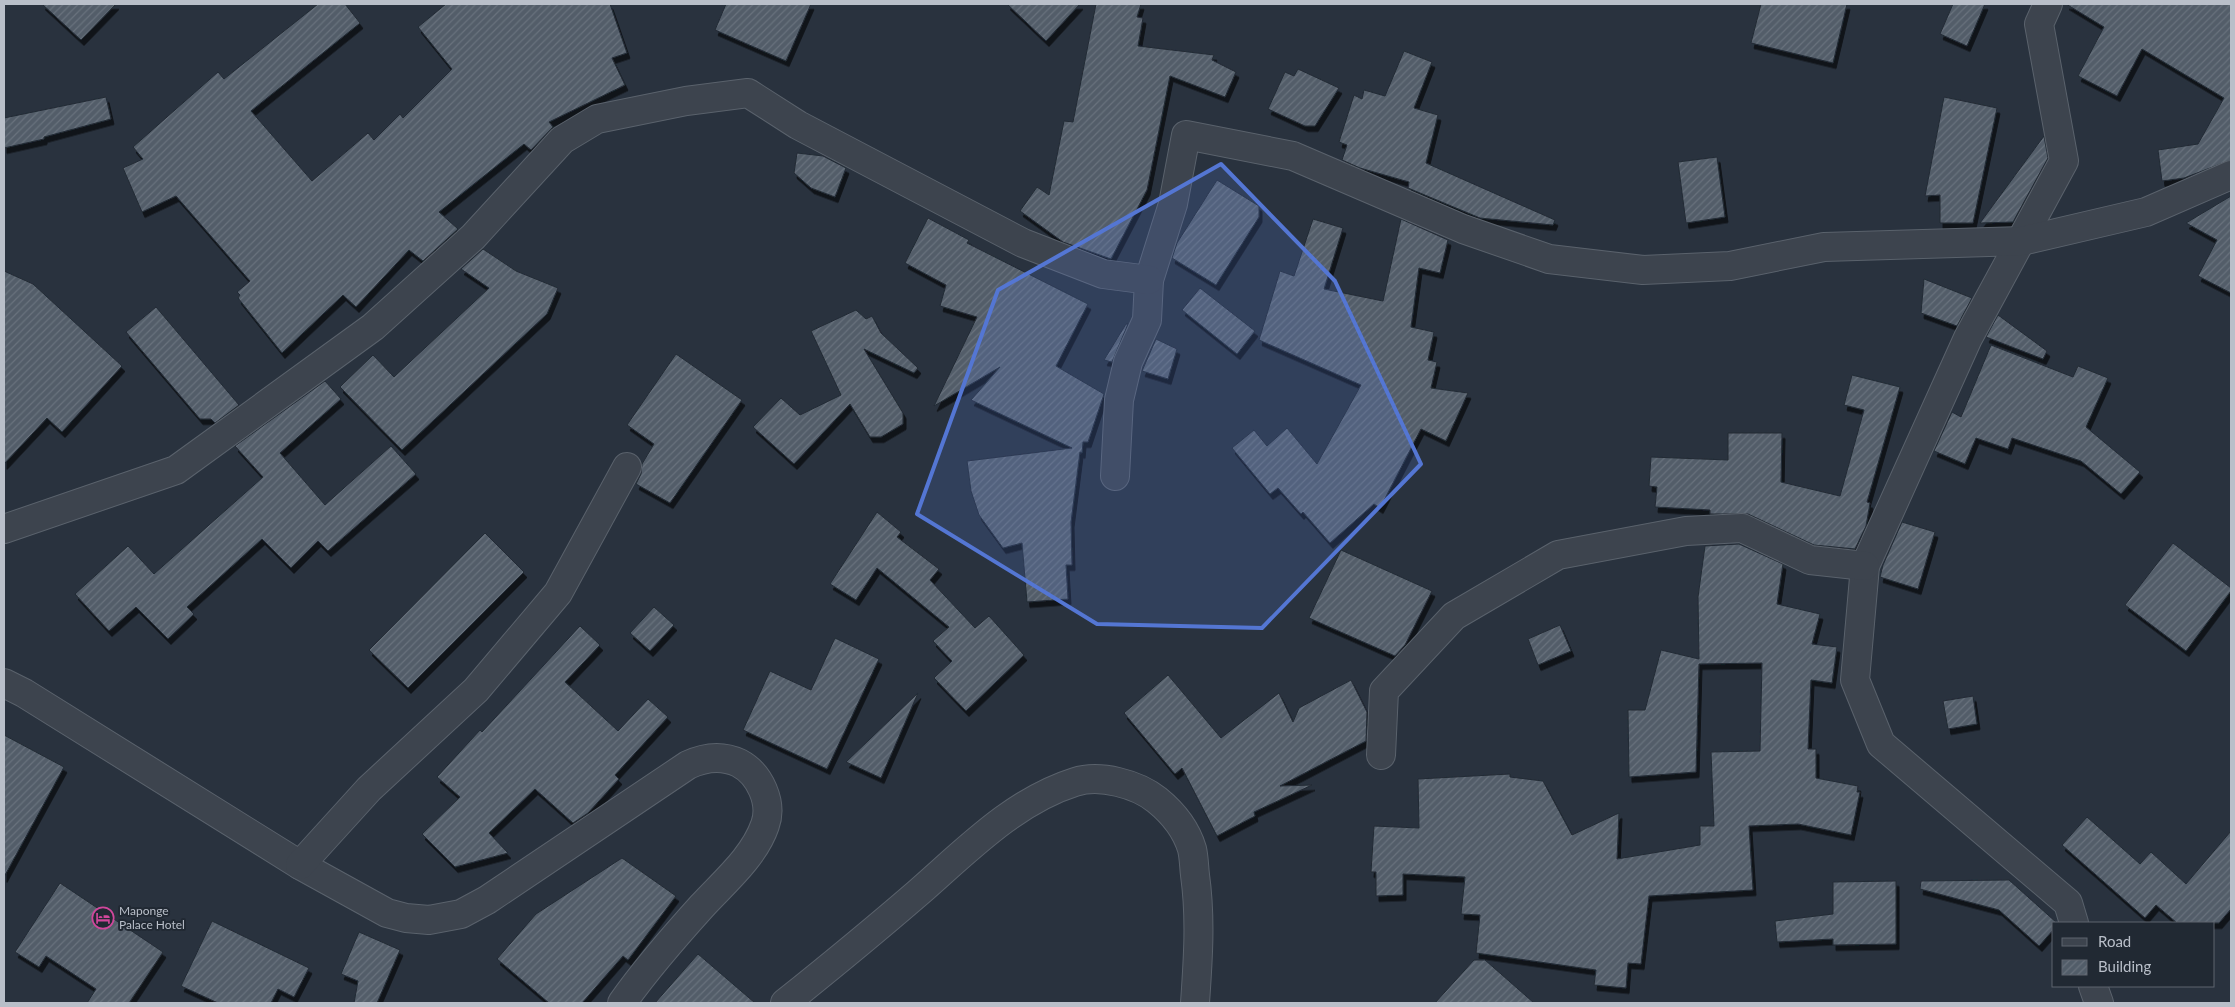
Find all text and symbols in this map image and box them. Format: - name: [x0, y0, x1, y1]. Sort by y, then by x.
- place label: Maponge Palace Hotel: [119, 903, 185, 932]
- hotel icon: Maponge Palace Hotel: [91, 906, 115, 930]
- legend: [2052, 922, 2215, 987]
- text: Road: [2098, 932, 2131, 950]
- text: Building: [2098, 957, 2151, 975]

